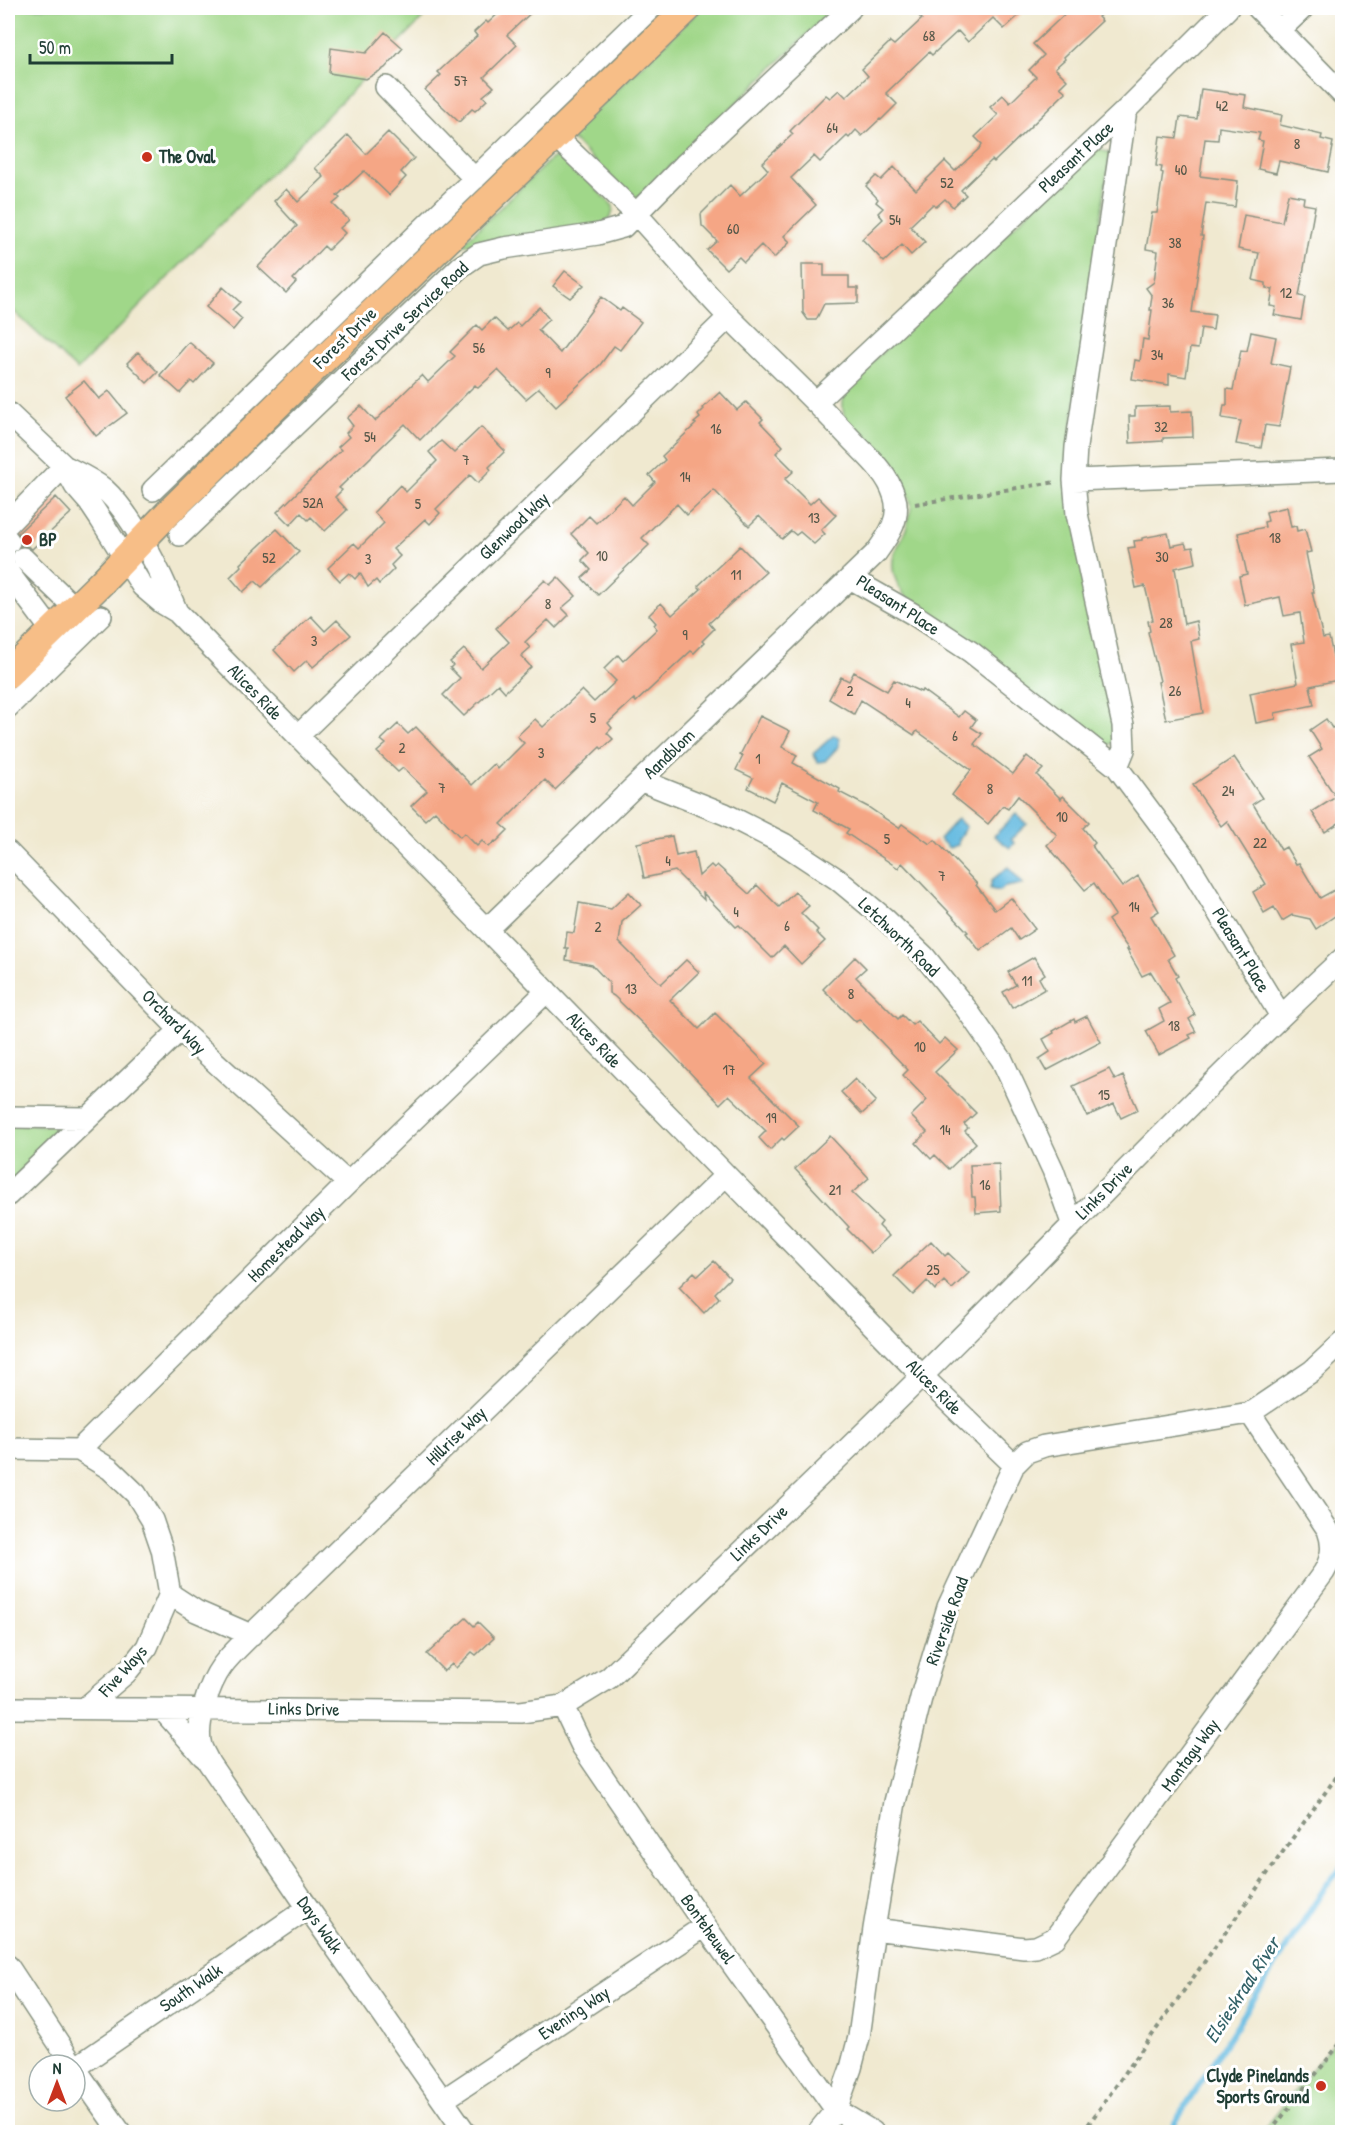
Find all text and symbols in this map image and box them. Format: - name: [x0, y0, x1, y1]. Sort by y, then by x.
- house number: 68: [923, 25, 935, 46]
- scale bar: [30, 27, 172, 65]
- text: 50 m: [39, 35, 71, 60]
- house number: 57: [454, 70, 468, 91]
- house number: 42: [1216, 95, 1228, 116]
- street label: Pleasant Place: [1032, 115, 1119, 198]
- house number: 64: [826, 117, 838, 138]
- house number: 8: [1294, 133, 1300, 154]
- place label: The Oval: [158, 144, 217, 169]
- marker: The Oval: [140, 150, 154, 164]
- house number: 40: [1175, 159, 1187, 180]
- house number: 52: [940, 172, 954, 193]
- house number: 54: [889, 209, 901, 230]
- house number: 60: [727, 218, 740, 239]
- house number: 38: [1168, 232, 1182, 253]
- street label: Forest Drive Service Road: [337, 257, 473, 385]
- house number: 12: [1280, 282, 1292, 303]
- house number: 36: [1162, 292, 1174, 313]
- street label: Forest Drive: [309, 303, 381, 373]
- house number: 56: [473, 337, 485, 358]
- house number: 34: [1151, 344, 1164, 365]
- house number: 9: [545, 362, 551, 383]
- house number: 32: [1154, 416, 1168, 437]
- house number: 16: [710, 418, 722, 439]
- house number: 54: [364, 426, 376, 447]
- house number: 7: [462, 449, 470, 470]
- house number: 14: [679, 466, 691, 487]
- street label: Glenwood Way: [473, 486, 554, 565]
- house number: 52A: [303, 492, 324, 513]
- house number: 5: [415, 493, 422, 514]
- house number: 13: [808, 507, 820, 528]
- place label: BP: [39, 527, 57, 552]
- house number: 18: [1269, 527, 1281, 548]
- marker: BP: [20, 533, 34, 547]
- house number: 10: [596, 545, 608, 566]
- house number: 30: [1155, 546, 1169, 567]
- house number: 52: [262, 547, 276, 568]
- house number: 3: [365, 548, 372, 569]
- house number: 11: [731, 564, 741, 585]
- street label: Pleasant Place: [852, 568, 945, 641]
- house number: 8: [545, 593, 551, 614]
- house number: 28: [1159, 612, 1173, 633]
- house number: 9: [682, 624, 688, 645]
- house number: 3: [311, 630, 318, 651]
- street label: Alices Ride: [222, 658, 288, 725]
- house number: 2: [846, 680, 854, 701]
- house number: 26: [1168, 680, 1182, 701]
- house number: 4: [905, 692, 911, 713]
- house number: 5: [590, 707, 597, 728]
- street label: Aandblom: [637, 723, 700, 784]
- house number: 6: [952, 725, 958, 746]
- house number: 2: [398, 737, 406, 758]
- house number: 3: [538, 742, 545, 763]
- house number: 1: [755, 748, 761, 769]
- house number: 7: [438, 777, 446, 798]
- house number: 8: [987, 778, 993, 799]
- house number: 24: [1222, 780, 1235, 801]
- house number: 10: [1056, 806, 1068, 827]
- house number: 5: [884, 828, 891, 849]
- house number: 22: [1253, 832, 1267, 853]
- house number: 4: [665, 850, 671, 871]
- house number: 7: [938, 865, 946, 886]
- street label: Letchworth Road: [853, 891, 946, 982]
- house number: 14: [1128, 896, 1140, 917]
- house number: 4: [733, 901, 739, 922]
- street label: Pleasant Place: [1206, 903, 1277, 997]
- house number: 6: [784, 915, 790, 936]
- house number: 2: [594, 916, 602, 937]
- house number: 11: [1022, 970, 1032, 991]
- house number: 13: [625, 978, 637, 999]
- house number: 8: [848, 983, 854, 1004]
- street label: Orchard Way: [136, 984, 213, 1060]
- street label: Alices Ride: [561, 1006, 627, 1073]
- house number: 18: [1168, 1015, 1180, 1036]
- house number: 10: [914, 1036, 926, 1057]
- house number: 17: [723, 1059, 735, 1080]
- house number: 15: [1098, 1084, 1111, 1105]
- house number: 19: [766, 1107, 777, 1128]
- house number: 14: [939, 1119, 951, 1140]
- street label: Links Drive: [1070, 1157, 1138, 1225]
- house number: 16: [979, 1174, 991, 1195]
- house number: 21: [829, 1179, 841, 1200]
- street label: Homestead Way: [242, 1199, 330, 1288]
- house number: 25: [926, 1259, 940, 1280]
- street label: Alices Ride: [901, 1353, 968, 1420]
- street label: Hillrise Way: [420, 1400, 492, 1471]
- street label: Links Drive: [724, 1499, 793, 1566]
- street label: Riverside Road: [919, 1573, 974, 1668]
- street label: Five Ways: [92, 1639, 153, 1703]
- street label: Links Drive: [268, 1695, 340, 1722]
- street label: Montagu Way: [1155, 1713, 1225, 1796]
- street label: Bonteheuwel: [675, 1889, 742, 1969]
- street label: Days Walk: [292, 1891, 350, 1959]
- water label: Elsieskraal River: [1197, 1930, 1287, 2048]
- street label: South Walk: [154, 1957, 228, 2018]
- street label: Evening Way: [533, 1979, 614, 2045]
- north arrow: [27, 2053, 87, 2113]
- text: N: [53, 2057, 62, 2079]
- place label: Clyde Pinelands Sports Ground: [1206, 2063, 1309, 2110]
- marker: Clyde Pinelands Sports Ground: [1314, 2079, 1328, 2093]

